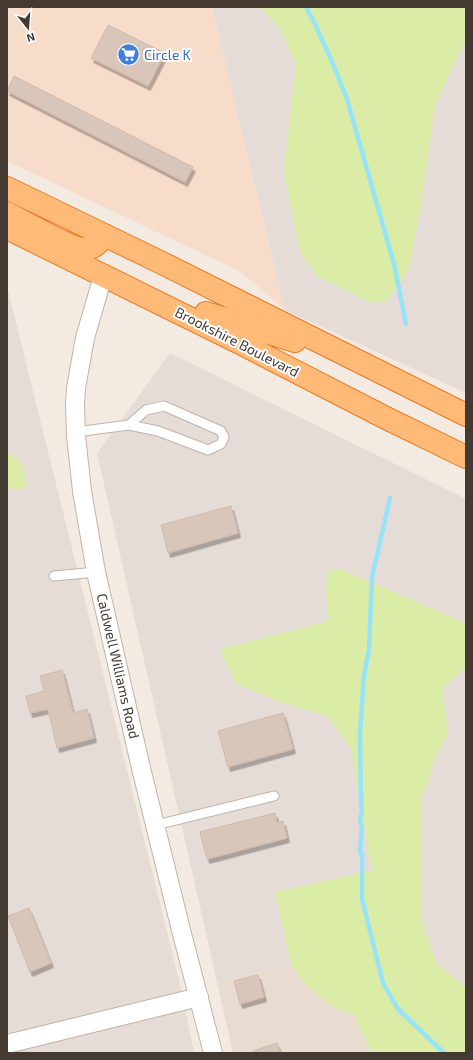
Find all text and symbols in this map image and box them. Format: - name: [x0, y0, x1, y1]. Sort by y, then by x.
- north arrow: [8, 8, 48, 48]
- text: N: [25, 31, 37, 45]
- supermarket icon: Circle K: [115, 42, 141, 68]
- place label: Circle K: [144, 46, 192, 63]
- street label: Brookshire Boulevard: [172, 303, 302, 380]
- street label: Caldwell Williams Road: [93, 592, 143, 740]

